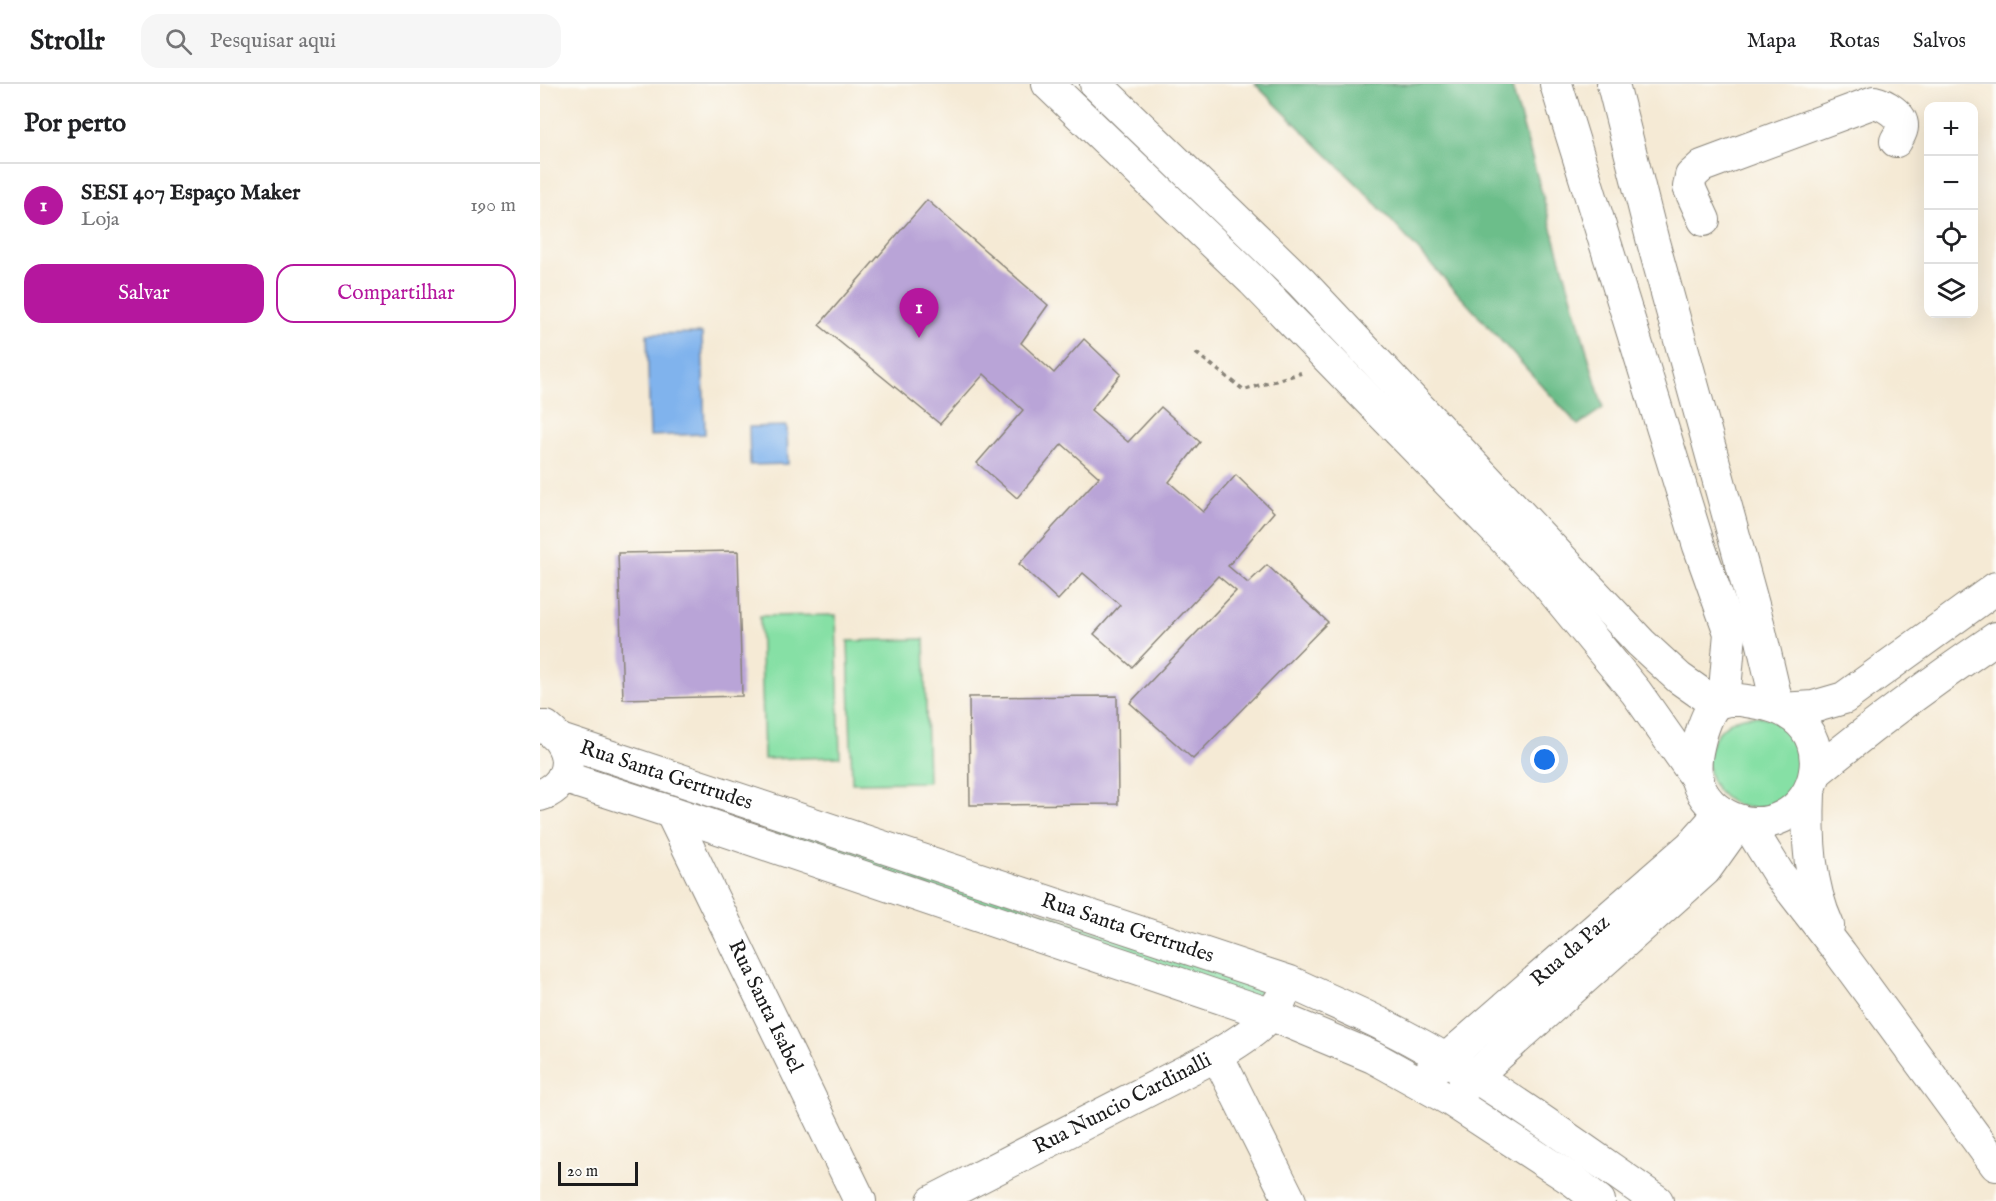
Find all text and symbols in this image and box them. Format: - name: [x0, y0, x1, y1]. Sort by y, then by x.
- search box: [141, 14, 561, 68]
- text: Strollr: [30, 24, 105, 59]
- icon: search: [162, 25, 195, 58]
- text: Pesquisar aqui: [210, 27, 336, 55]
- text: Mapa: [1747, 28, 1796, 55]
- text: Rotas: [1829, 28, 1880, 55]
- text: Salvos: [1913, 28, 1966, 55]
- map controls: [1924, 102, 1978, 318]
- button: +: [1924, 102, 1978, 156]
- text: Por perto: [24, 107, 126, 140]
- button: −: [1924, 156, 1978, 210]
- text: SESI 407 Espaço Maker: [81, 179, 300, 207]
- text: 1: [40, 193, 47, 218]
- text: 190 m: [470, 193, 516, 218]
- text: Loja: [81, 207, 120, 232]
- button: locate: [1924, 210, 1978, 264]
- button: Salvar: [24, 264, 264, 323]
- button: Compartilhar: [276, 264, 516, 323]
- button: layers: [1924, 264, 1978, 318]
- pin: 1: [900, 288, 938, 338]
- street label: Rua Santa Gertrudes: [576, 734, 756, 816]
- your location: [1530, 745, 1559, 774]
- street label: Rua Santa Gertrudes: [1038, 887, 1218, 969]
- street label: Rua da Paz: [1525, 909, 1616, 993]
- street label: Rua Santa Isabel: [722, 935, 809, 1077]
- street label: Rua Nuncio Cardinalli: [1029, 1047, 1216, 1161]
- scale bar: [558, 1159, 638, 1186]
- text: 20 m: [567, 1162, 598, 1182]

